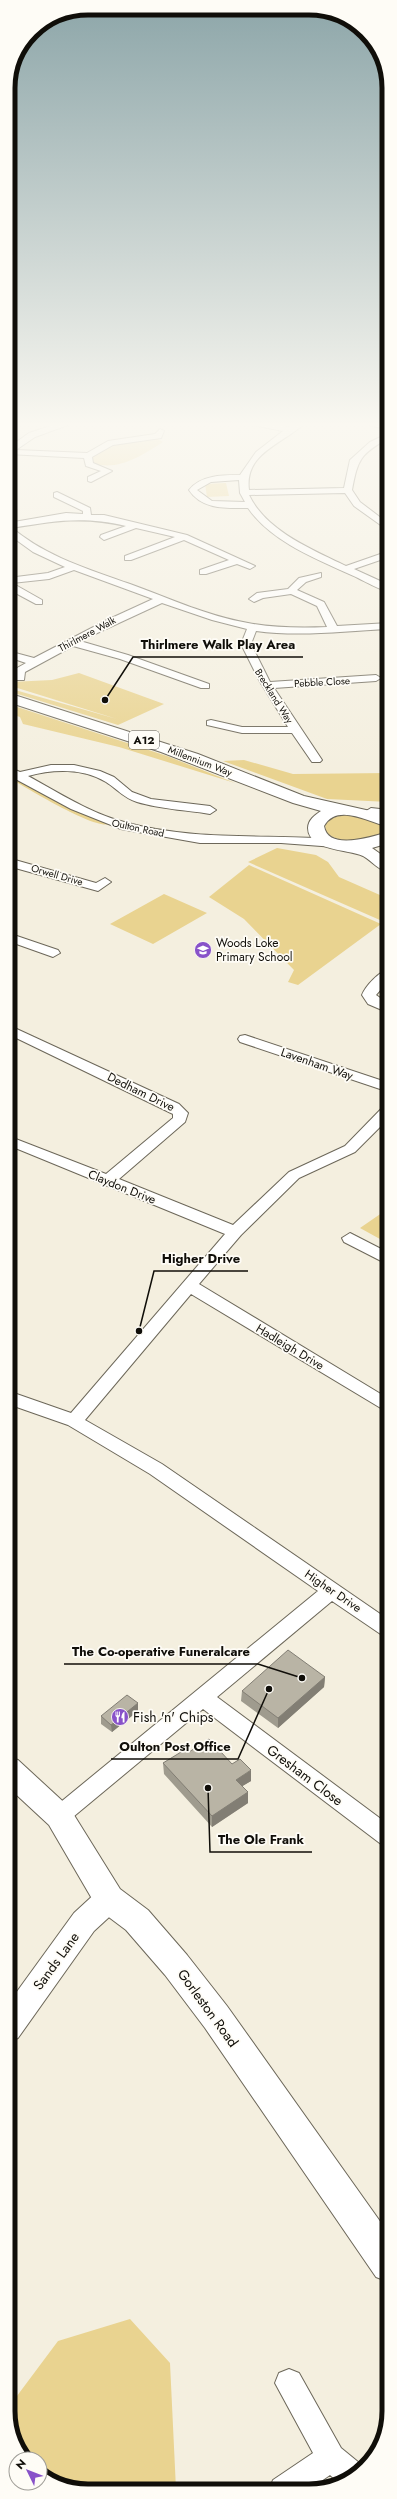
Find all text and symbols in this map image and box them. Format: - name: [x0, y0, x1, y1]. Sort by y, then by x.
- street label: Thirlmere Walk: [56, 612, 119, 655]
- callout: Thirlmere Walk Play Area: [133, 632, 303, 657]
- text: Thirlmere Walk Play Area: [141, 635, 295, 654]
- street label: Breckland Way: [251, 666, 297, 727]
- street label: Pebble Close: [294, 673, 350, 691]
- road number: A12: [129, 731, 159, 749]
- street label: Millennium Way: [166, 742, 235, 780]
- street label: Oulton Road: [110, 815, 166, 841]
- street label: Orwell Drive: [29, 860, 85, 890]
- place label: Woods Loke Primary School: [216, 934, 293, 966]
- school or university icon: Woods Loke Primary School: [193, 940, 213, 960]
- street label: Lavenham Way: [278, 1043, 356, 1085]
- street label: Dedham Drive: [104, 1068, 178, 1116]
- street label: Claydon Drive: [85, 1165, 159, 1209]
- callout: Higher Drive: [154, 1246, 248, 1271]
- text: Higher Drive: [162, 1249, 241, 1268]
- street label: Hadleigh Drive: [253, 1320, 327, 1374]
- street label: Higher Drive: [301, 1565, 365, 1617]
- callout: The Co-operative Funeralcare: [64, 1639, 258, 1664]
- text: The Co-operative Funeralcare: [72, 1642, 251, 1661]
- restaurant icon: Fish 'n' Chips: [110, 1707, 130, 1727]
- place label: Fish 'n' Chips: [133, 1707, 214, 1727]
- callout: Oulton Post Office: [111, 1734, 238, 1759]
- text: Oulton Post Office: [119, 1737, 231, 1756]
- street label: Gresham Close: [263, 1740, 347, 1810]
- callout: The Ole Frank: [210, 1827, 312, 1852]
- text: The Ole Frank: [218, 1830, 304, 1849]
- street label: Sands Lane: [28, 1928, 84, 1994]
- street label: Gorleston Road: [173, 1965, 243, 2051]
- north arrow: [8, 2451, 48, 2491]
- text: N: [12, 2456, 30, 2473]

